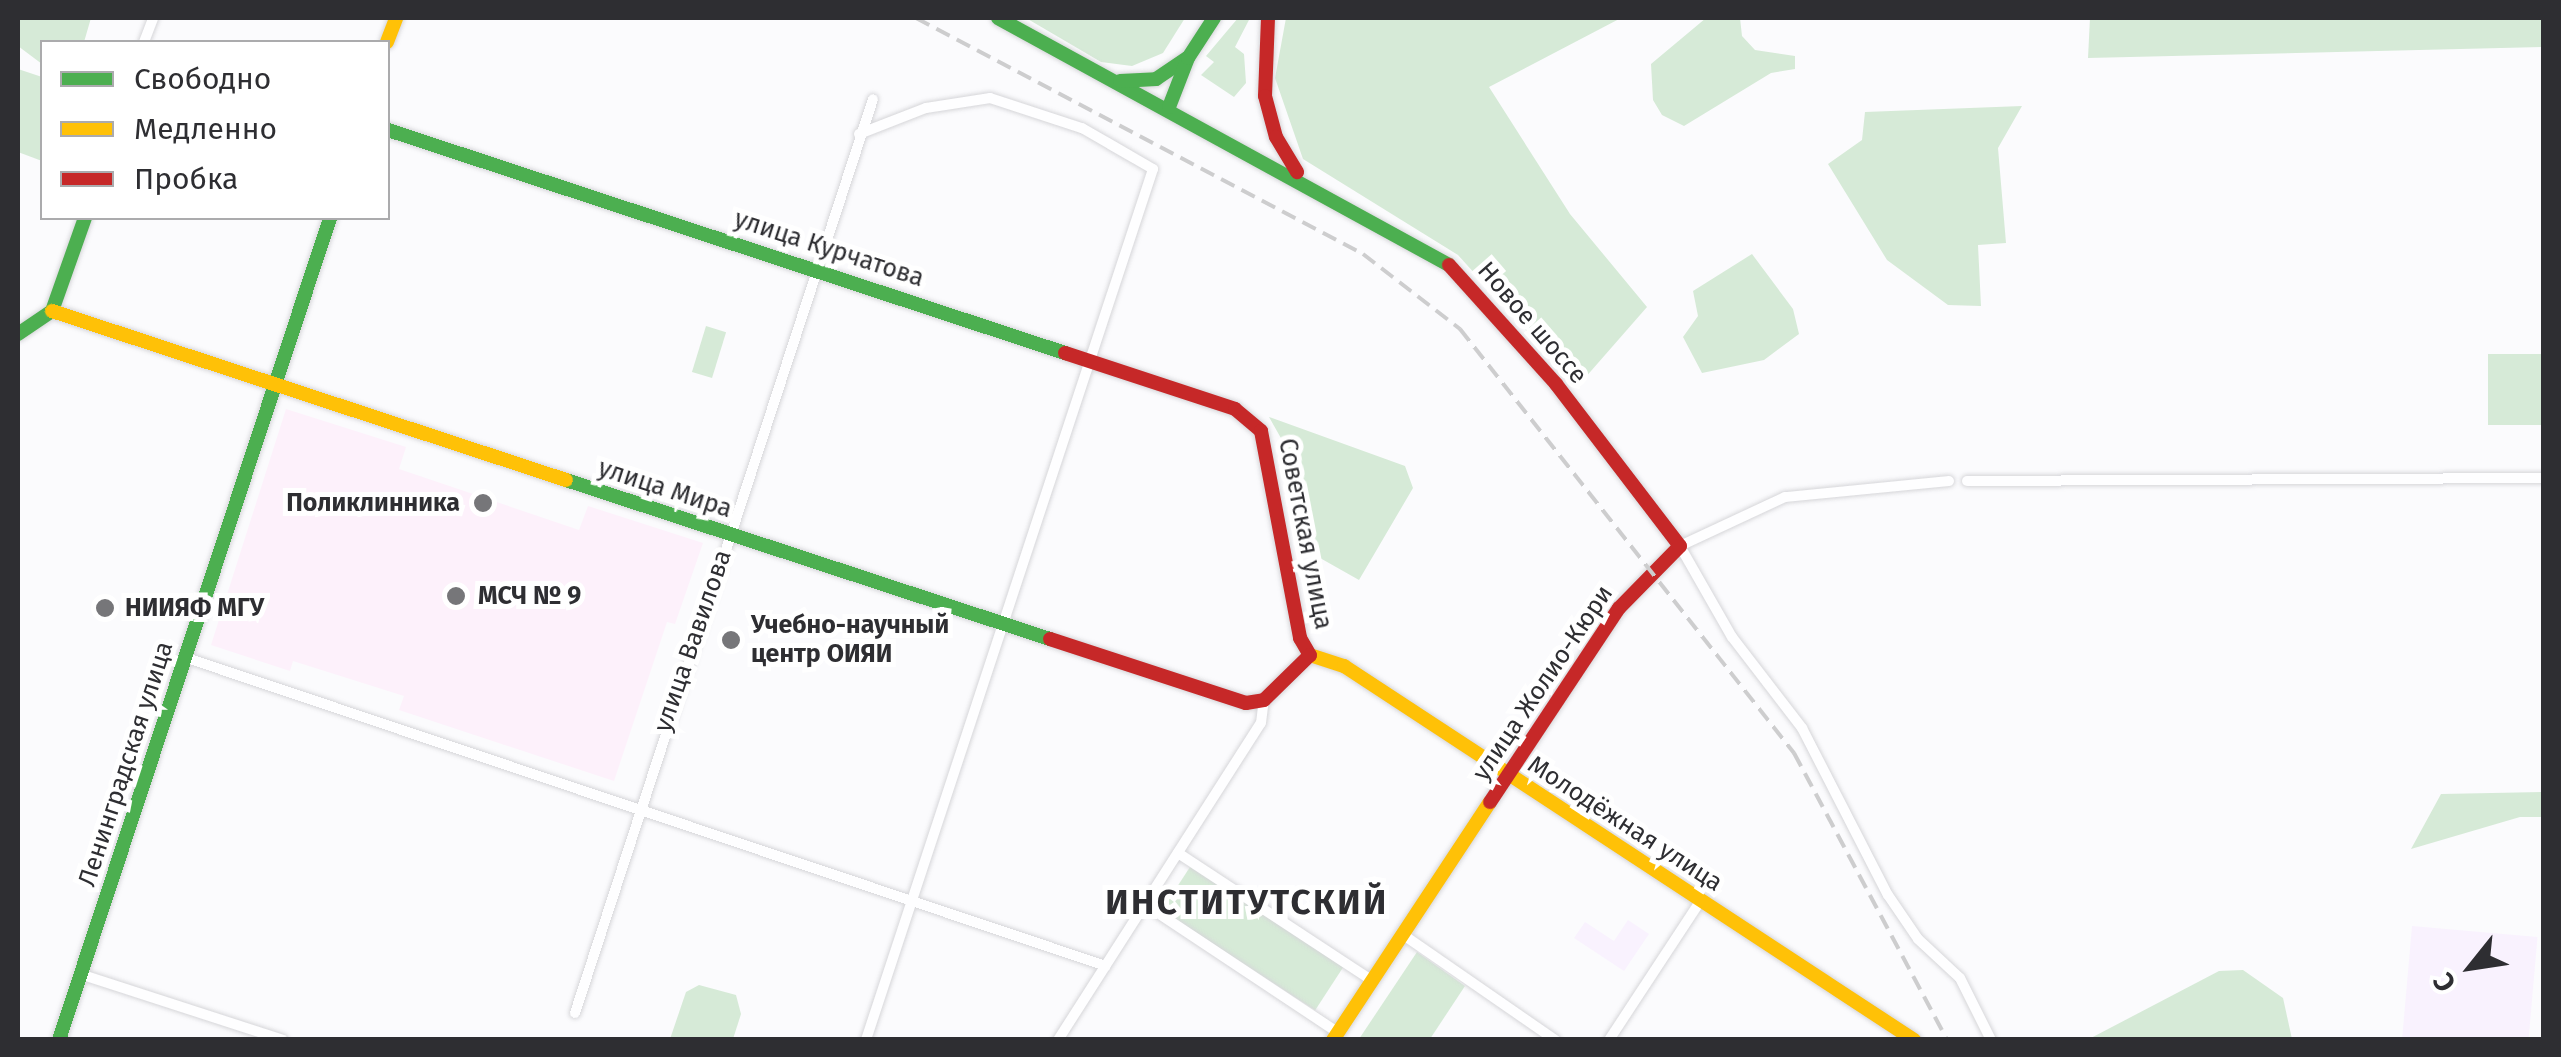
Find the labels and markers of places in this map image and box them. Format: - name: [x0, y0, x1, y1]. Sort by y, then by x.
- place label: Поликлинника: [286, 488, 460, 518]
- marker: Поликлинника: [470, 490, 496, 516]
- place label: МСЧ № 9: [478, 581, 581, 611]
- marker: МСЧ № 9: [443, 583, 469, 609]
- place label: НИИЯФ МГУ: [125, 593, 264, 623]
- marker: НИИЯФ МГУ: [94, 597, 116, 619]
- place label: Учебно-научный центр ОИЯИ: [751, 611, 949, 670]
- marker: Учебно-научный центр ОИЯИ: [720, 629, 742, 651]

